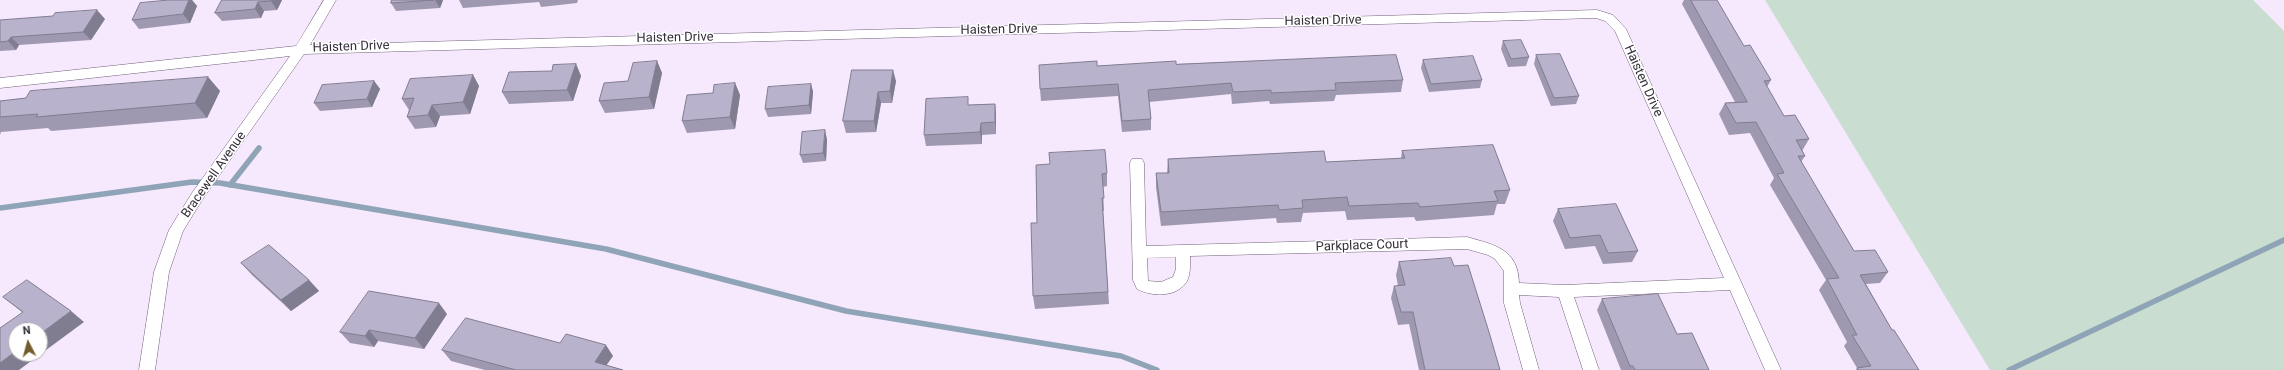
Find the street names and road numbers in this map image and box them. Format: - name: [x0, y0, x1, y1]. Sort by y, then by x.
- street label: Haisten Drive: [1284, 13, 1362, 29]
- street label: Haisten Drive: [960, 22, 1038, 38]
- street label: Haisten Drive: [636, 30, 714, 46]
- street label: Haisten Drive: [312, 38, 390, 56]
- street label: Haisten Drive: [1620, 43, 1666, 119]
- street label: Bracewell Avenue: [178, 129, 250, 221]
- street label: Parkplace Court: [1315, 237, 1409, 255]

